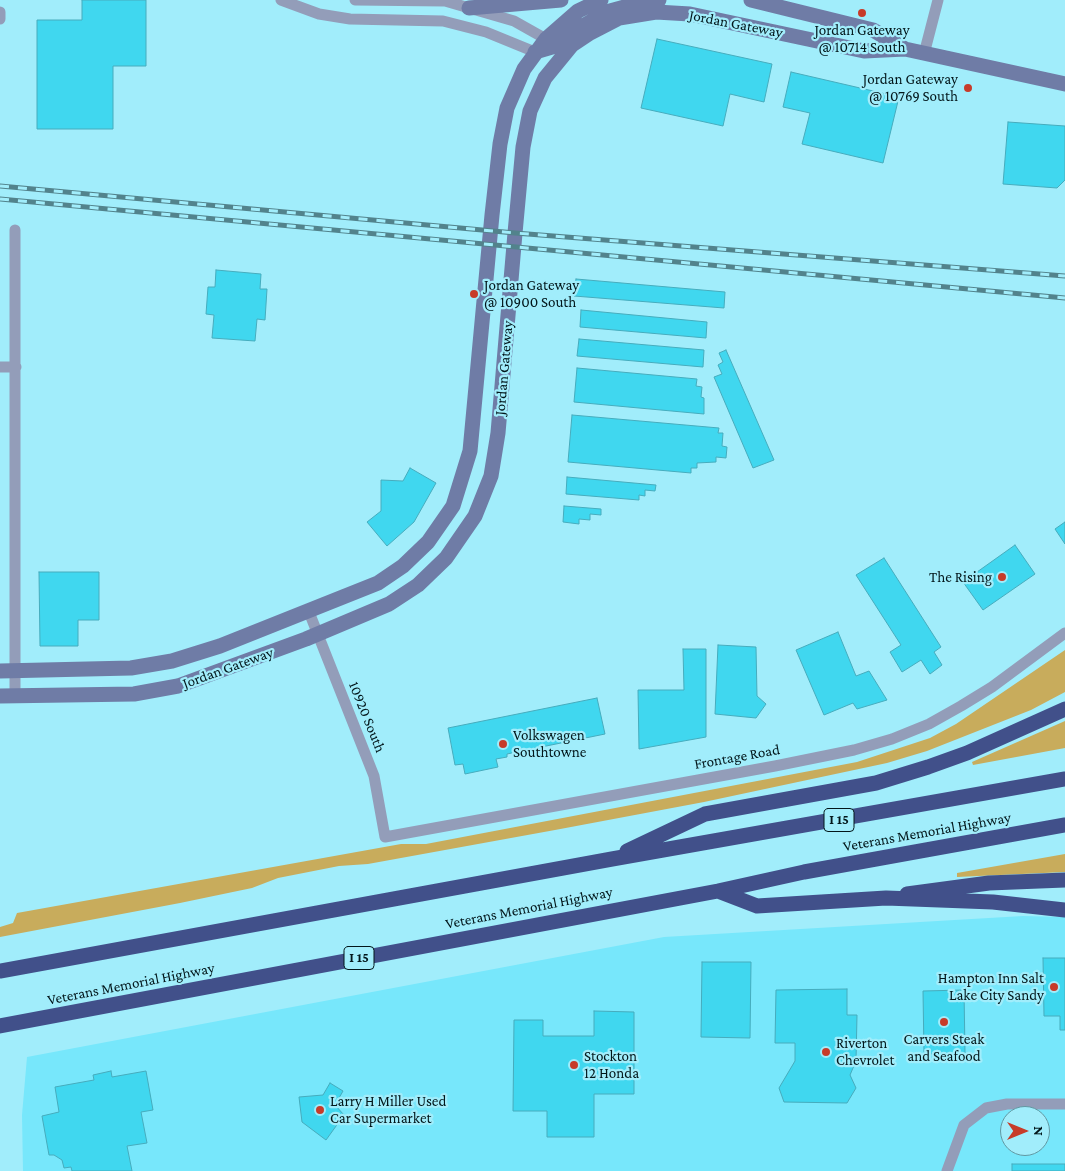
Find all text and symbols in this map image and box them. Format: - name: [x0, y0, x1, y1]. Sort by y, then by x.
- street label: Jordan Gateway: [688, 6, 784, 42]
- marker: Jordan Gateway @ 10714 South: [856, 7, 868, 19]
- place label: Jordan Gateway @ 10714 South: [814, 21, 910, 56]
- place label: Jordan Gateway @ 10769 South: [863, 70, 958, 105]
- marker: Jordan Gateway @ 10769 South: [962, 82, 974, 94]
- place label: Jordan Gateway @ 10900 South: [484, 276, 579, 311]
- marker: Jordan Gateway @ 10900 South: [468, 288, 480, 300]
- street label: Jordan Gateway: [491, 320, 517, 416]
- place label: The Rising: [929, 568, 992, 586]
- marker: The Rising: [996, 571, 1008, 583]
- street label: Jordan Gateway: [180, 643, 276, 693]
- street label: 10920 South: [345, 679, 389, 755]
- place label: Volkswagen Southtowne: [513, 726, 586, 761]
- marker: Volkswagen Southtowne: [497, 738, 509, 750]
- street label: Frontage Road: [693, 741, 781, 773]
- road number: I 15: [824, 808, 854, 832]
- street label: Veterans Memorial Highway: [842, 808, 1012, 856]
- street label: Veterans Memorial Highway: [444, 883, 614, 933]
- road number: I 15: [344, 946, 374, 970]
- street label: Veterans Memorial Highway: [46, 959, 216, 1009]
- place label: Hampton Inn Salt Lake City Sandy: [938, 969, 1044, 1004]
- marker: Hampton Inn Salt Lake City Sandy: [1048, 981, 1060, 993]
- marker: Carvers Steak and Seafood: [938, 1016, 950, 1028]
- place label: Carvers Steak and Seafood: [904, 1030, 984, 1065]
- place label: Riverton Chevrolet: [836, 1034, 894, 1069]
- marker: Riverton Chevrolet: [820, 1046, 832, 1058]
- place label: Stockton 12 Honda: [584, 1047, 639, 1082]
- marker: Stockton 12 Honda: [568, 1059, 580, 1071]
- place label: Larry H Miller Used Car Supermarket: [330, 1092, 446, 1127]
- marker: Larry H Miller Used Car Supermarket: [314, 1104, 326, 1116]
- north arrow: [1000, 1106, 1050, 1156]
- text: N: [1031, 1126, 1047, 1136]

